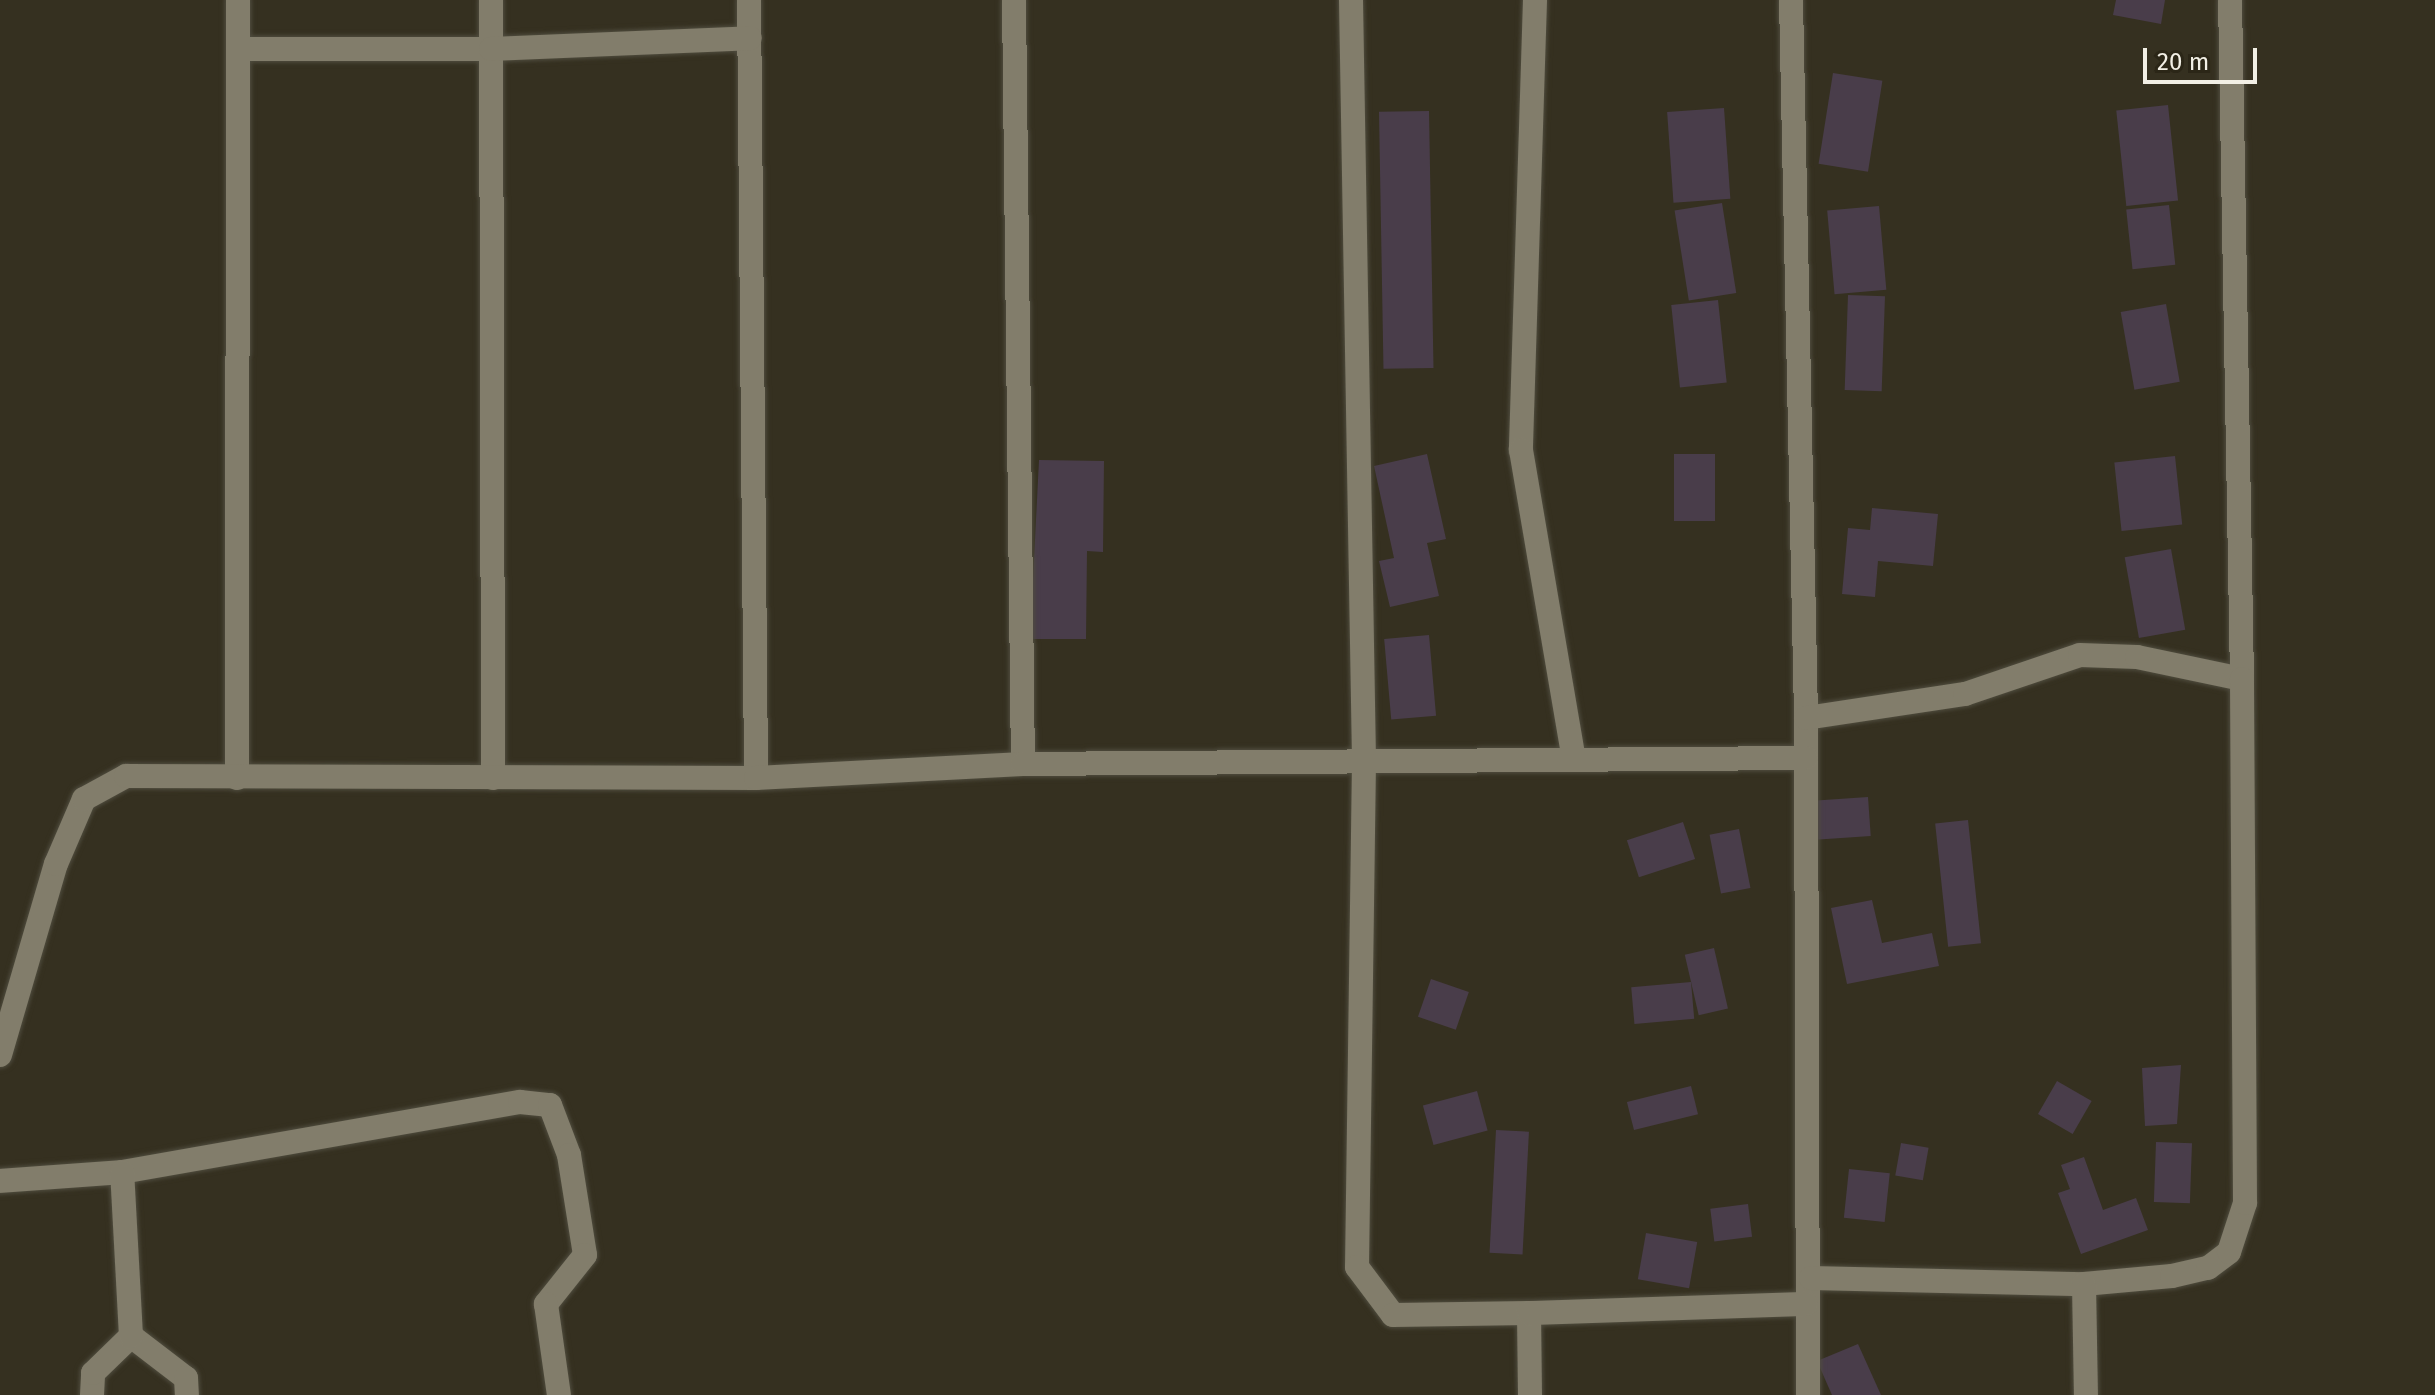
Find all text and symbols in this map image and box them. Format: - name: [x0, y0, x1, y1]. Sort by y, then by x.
- scale bar: [2147, 32, 2261, 82]
- text: 20 m: [2157, 48, 2209, 76]

